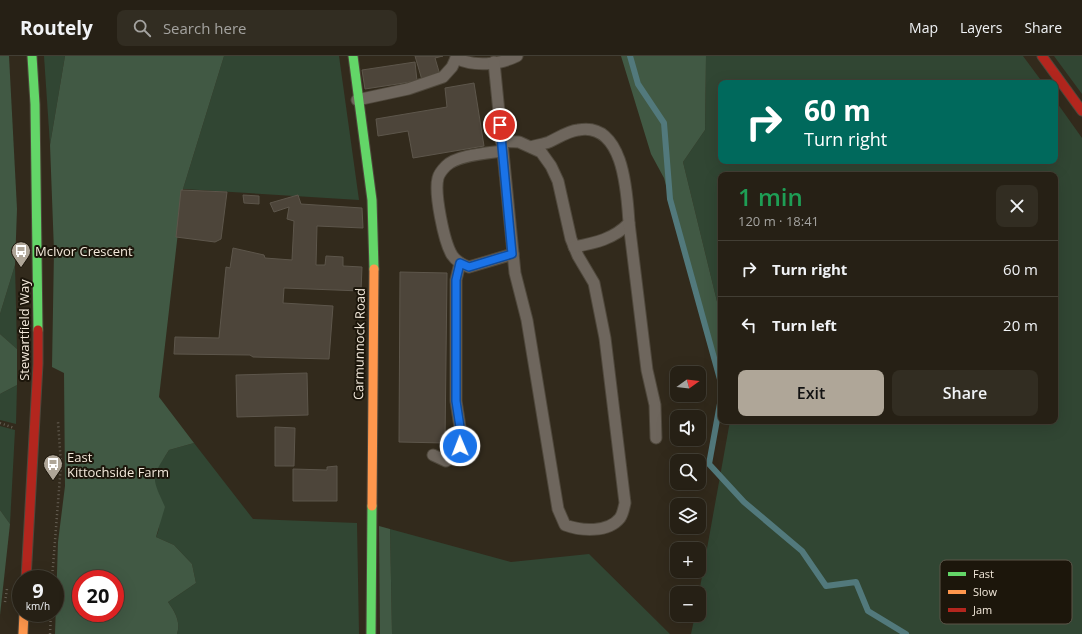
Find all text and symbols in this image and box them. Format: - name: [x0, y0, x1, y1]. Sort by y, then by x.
- search box: [117, 10, 397, 46]
- text: Routely: [20, 15, 93, 41]
- icon: search: [131, 17, 153, 39]
- text: Search here: [163, 18, 246, 38]
- text: Map: [909, 18, 938, 37]
- text: Layers: [960, 18, 1002, 37]
- text: Share: [1024, 18, 1062, 37]
- text: 60 m: [804, 91, 871, 129]
- icon: right: [738, 96, 790, 148]
- pin: [483, 108, 517, 142]
- icon: arrive: [489, 114, 511, 136]
- text: Turn right: [804, 127, 887, 151]
- text: 1 min: [738, 180, 803, 213]
- button: close: [996, 185, 1038, 227]
- text: 120 m · 18:41: [738, 212, 819, 230]
- bus stop icon: McIvor Crescent: [10, 240, 32, 268]
- place label: McIvor Crescent: [35, 242, 133, 260]
- icon: right: [738, 258, 760, 280]
- text: Turn right: [772, 259, 847, 279]
- text: 60 m: [1003, 259, 1038, 279]
- street label: Stewartfield Way: [15, 279, 33, 381]
- street label: Carmunnock Road: [349, 288, 369, 400]
- icon: left: [738, 314, 760, 336]
- text: Turn left: [772, 315, 837, 335]
- text: 20 m: [1003, 315, 1038, 335]
- north arrow: [670, 366, 706, 402]
- map controls: [670, 366, 706, 622]
- button: Exit: [738, 370, 884, 416]
- button: Share: [892, 370, 1038, 416]
- button: sound: [670, 410, 706, 446]
- position arrow: [439, 425, 481, 467]
- place label: East Kittochside Farm: [67, 448, 169, 481]
- bus stop icon: East Kittochside Farm: [42, 453, 64, 481]
- button: search: [670, 454, 706, 490]
- button: layers: [670, 498, 706, 534]
- button: +: [670, 542, 706, 578]
- legend: [940, 560, 1072, 624]
- text: Fast: [973, 566, 994, 581]
- speed limit sign: 20: [72, 570, 124, 622]
- text: 9: [32, 577, 44, 604]
- text: Slow: [973, 584, 997, 599]
- button: −: [670, 586, 706, 622]
- text: km/h: [26, 599, 50, 613]
- text: Jam: [972, 602, 992, 617]

